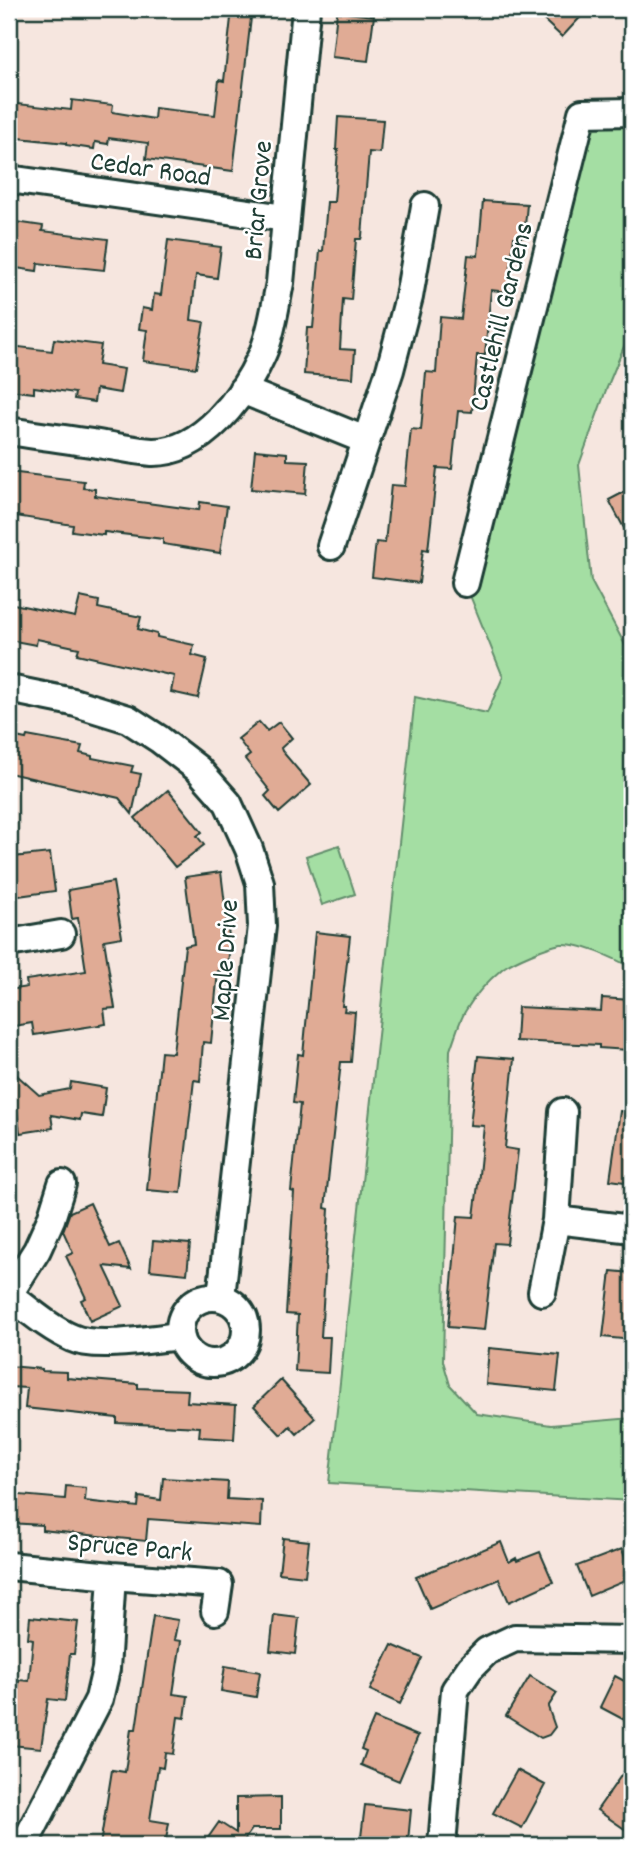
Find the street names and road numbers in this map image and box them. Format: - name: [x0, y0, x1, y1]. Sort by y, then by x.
- street label: Briar Grove: [236, 139, 286, 262]
- street label: Cedar Road: [87, 144, 213, 200]
- street label: Castlehill Gardens: [461, 218, 547, 416]
- street label: Maple Drive: [204, 898, 252, 1023]
- street label: Spruce Park: [65, 1525, 194, 1575]

